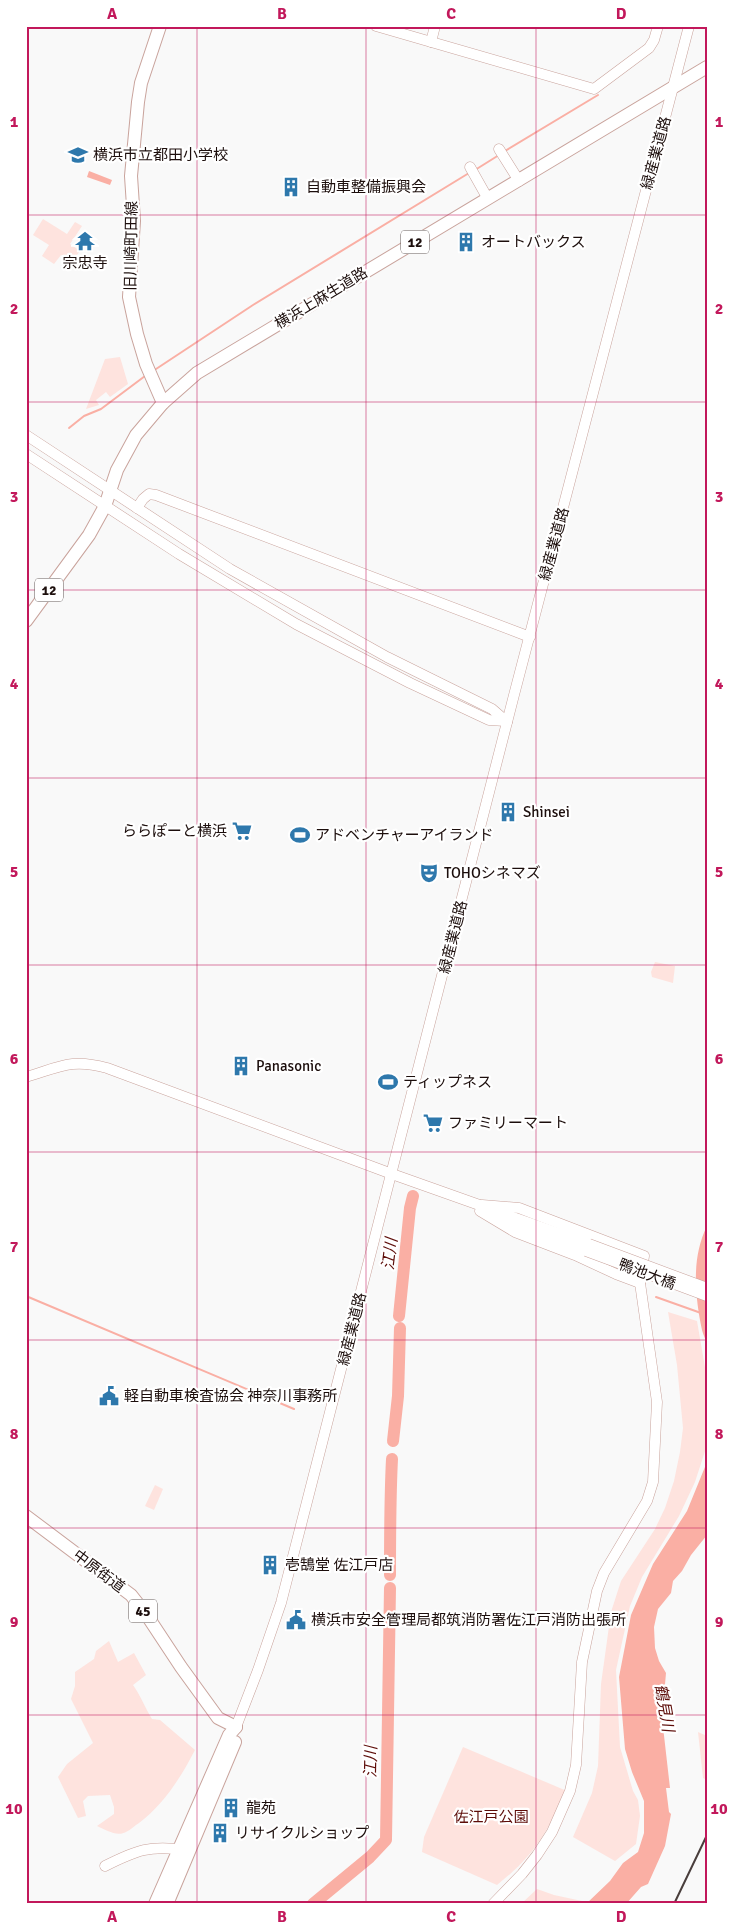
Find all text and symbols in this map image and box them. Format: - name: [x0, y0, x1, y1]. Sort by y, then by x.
- text: A: [107, 4, 118, 24]
- text: B: [277, 4, 287, 24]
- text: C: [446, 4, 456, 24]
- text: D: [616, 4, 627, 24]
- text: 1: [10, 112, 19, 132]
- text: 1: [715, 112, 724, 132]
- street label: 緑産業道路: [638, 114, 674, 192]
- school or university icon: 横浜市立都田小学校: [67, 144, 89, 166]
- place label: 横浜市立都田小学校: [93, 146, 228, 164]
- building icon: 自動車整備振興会: [280, 176, 302, 198]
- place label: 自動車整備振興会: [306, 178, 426, 196]
- street label: 旧川崎町田線: [121, 201, 141, 291]
- temple icon: 宗忠寺: [74, 230, 96, 252]
- road number: 12: [401, 230, 429, 253]
- building icon: オートバックス: [455, 231, 477, 253]
- place label: オートバックス: [481, 233, 586, 251]
- place label: 宗忠寺: [62, 254, 108, 272]
- street label: 横浜上麻生道路: [271, 263, 371, 333]
- text: 2: [10, 299, 18, 319]
- text: 2: [715, 299, 723, 319]
- text: 3: [10, 487, 18, 507]
- text: 3: [715, 487, 723, 507]
- street label: 緑産業道路: [536, 505, 572, 583]
- road number: 12: [35, 578, 63, 602]
- text: 4: [10, 674, 19, 694]
- text: 4: [715, 674, 724, 694]
- building icon: Shinsei: [497, 801, 519, 823]
- place label: Shinsei: [523, 803, 570, 821]
- supermarket icon: ららぽーと横浜: [231, 820, 253, 842]
- place label: ららぽーと横浜: [122, 822, 227, 840]
- sports icon: アドベンチャーアイランド: [289, 824, 311, 846]
- place label: アドベンチャーアイランド: [315, 826, 494, 844]
- text: 5: [10, 862, 18, 882]
- theatre icon: TOHOシネマズ: [418, 862, 440, 884]
- text: 5: [715, 862, 723, 882]
- place label: TOHOシネマズ: [444, 864, 541, 882]
- street label: 緑産業道路: [435, 898, 471, 976]
- text: 6: [10, 1049, 19, 1069]
- text: 6: [715, 1049, 724, 1069]
- building icon: Panasonic: [230, 1055, 252, 1077]
- place label: Panasonic: [256, 1057, 321, 1075]
- sports icon: ティップネス: [377, 1071, 399, 1093]
- place label: ティップネス: [403, 1073, 492, 1091]
- supermarket icon: ファミリーマート: [422, 1112, 444, 1134]
- place label: ファミリーマート: [448, 1114, 568, 1132]
- water label: 江川: [378, 1235, 402, 1271]
- text: 7: [10, 1237, 19, 1257]
- text: 7: [715, 1237, 724, 1257]
- street label: 鴨池大橋: [616, 1255, 678, 1293]
- street label: 緑産業道路: [334, 1290, 370, 1368]
- public building icon: 軽自動車検査協会 神奈川事務所: [98, 1385, 120, 1407]
- place label: 軽自動車検査協会 神奈川事務所: [124, 1387, 337, 1405]
- text: 8: [10, 1424, 19, 1444]
- text: 8: [715, 1424, 724, 1444]
- street label: 中原街道: [70, 1546, 128, 1596]
- building icon: 壱鵠堂 佐江戸店: [259, 1554, 281, 1576]
- place label: 壱鵠堂 佐江戸店: [285, 1556, 393, 1574]
- road number: 45: [129, 1600, 157, 1622]
- public building icon: 横浜市安全管理局都筑消防署佐江戸消防出張所: [285, 1609, 307, 1631]
- place label: 横浜市安全管理局都筑消防署佐江戸消防出張所: [311, 1611, 626, 1629]
- text: 9: [10, 1612, 19, 1632]
- text: 9: [715, 1612, 724, 1632]
- water label: 鶴見川: [650, 1683, 678, 1735]
- water label: 江川: [361, 1744, 381, 1778]
- building icon: 龍苑: [220, 1797, 242, 1819]
- text: 10: [5, 1799, 23, 1819]
- place label: 龍苑: [246, 1799, 276, 1817]
- text: 10: [710, 1799, 728, 1819]
- park label: 佐江戸公園: [453, 1808, 529, 1826]
- building icon: リサイクルショップ: [209, 1822, 231, 1844]
- place label: リサイクルショップ: [235, 1824, 369, 1842]
- text: A: [107, 1907, 118, 1927]
- text: B: [277, 1907, 287, 1927]
- text: C: [446, 1907, 456, 1927]
- text: D: [616, 1907, 627, 1927]

